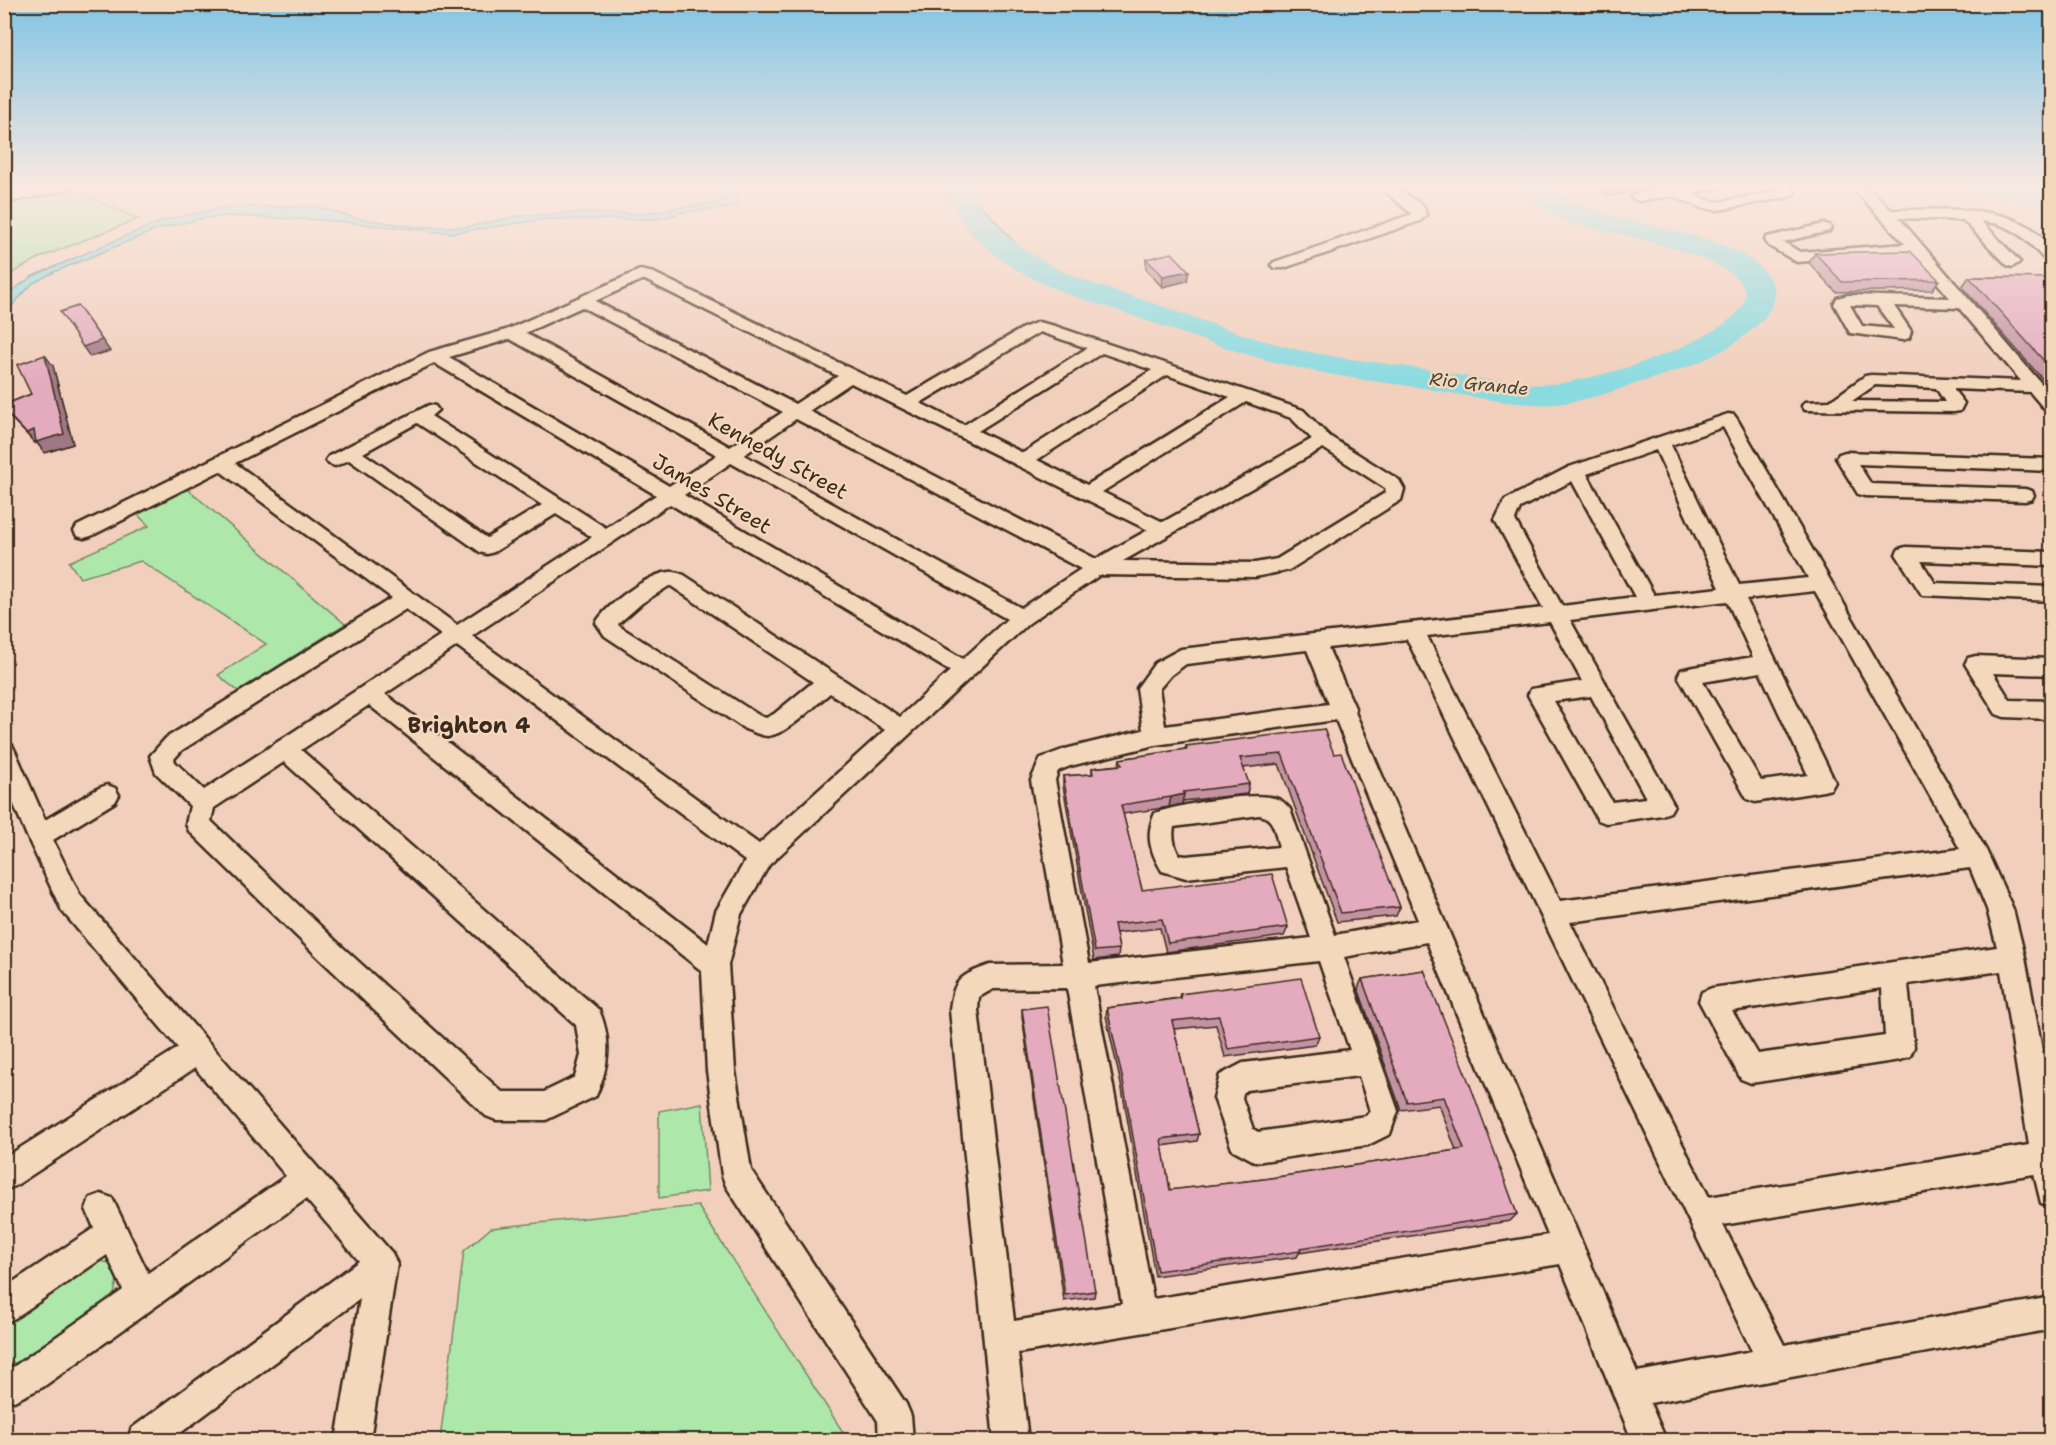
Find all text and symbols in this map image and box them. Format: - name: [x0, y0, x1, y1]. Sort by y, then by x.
- water label: Rio Grande: [1428, 367, 1530, 401]
- street label: Kennedy Street: [703, 406, 853, 506]
- street label: James Street: [647, 447, 777, 541]
- district label: Brighton 4: [408, 711, 531, 740]

